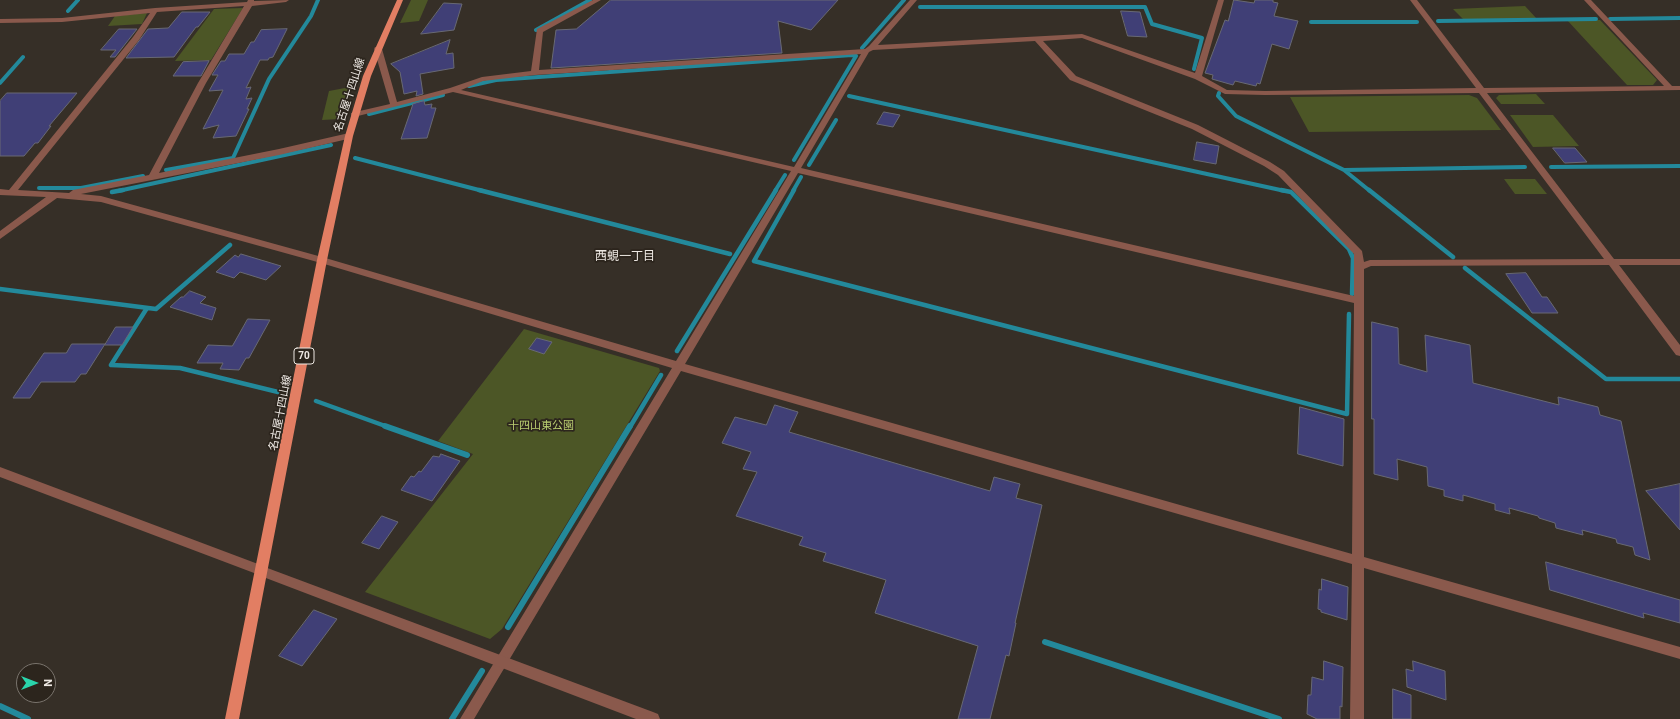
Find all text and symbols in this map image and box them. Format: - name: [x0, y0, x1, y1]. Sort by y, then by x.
- street label: 名古屋十四山線: [332, 56, 368, 134]
- district label: 西蜆一丁目: [595, 250, 655, 264]
- road number: 70: [294, 348, 314, 364]
- street label: 名古屋十四山線: [267, 374, 295, 452]
- park label: 十四山東公園: [508, 419, 574, 433]
- north arrow: [16, 663, 56, 703]
- text: N: [41, 679, 54, 687]

